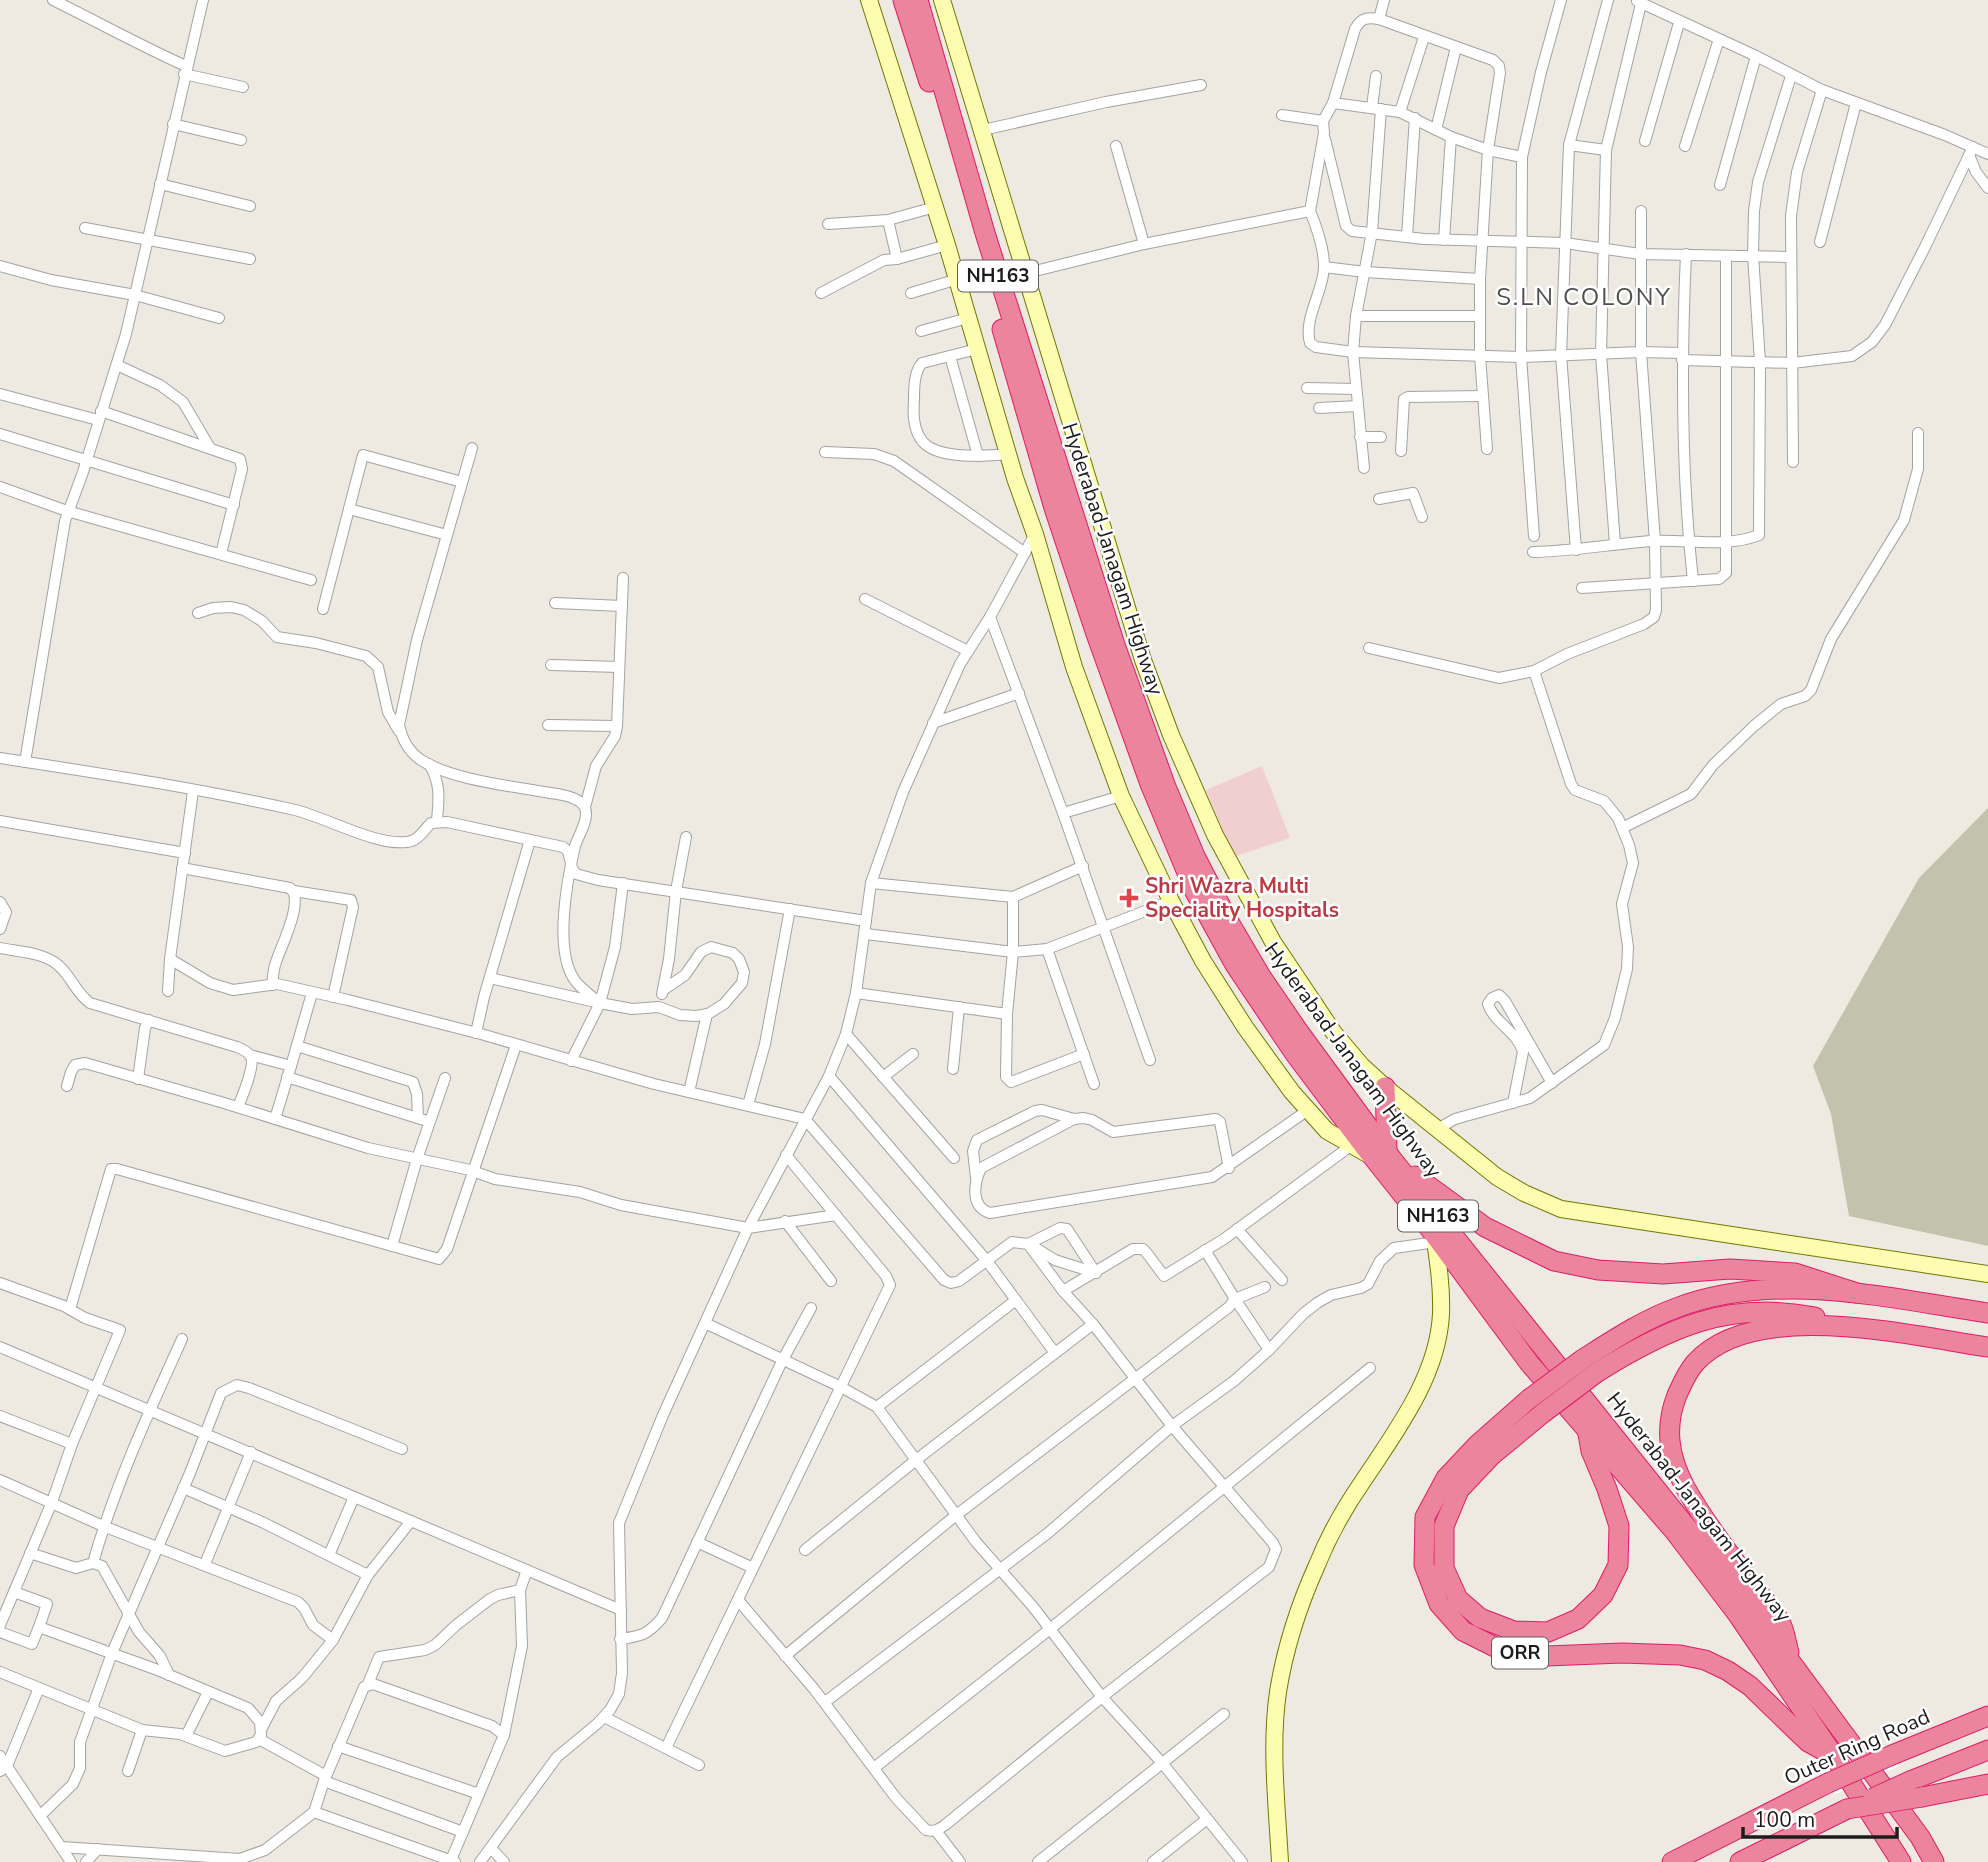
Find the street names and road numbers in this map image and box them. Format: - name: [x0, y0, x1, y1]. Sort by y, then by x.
- road number: NH163: [958, 260, 1038, 292]
- street label: Hyderabad-Janagam Highway: [1056, 419, 1170, 699]
- street label: Hyderabad-Janagam Highway: [1258, 937, 1448, 1184]
- road number: NH163: [1398, 1200, 1478, 1232]
- street label: Hyderabad-Janagam Highway: [1600, 1386, 1798, 1628]
- road number: ORR: [1492, 1638, 1548, 1668]
- street label: Outer Ring Road: [1780, 1702, 1934, 1792]

